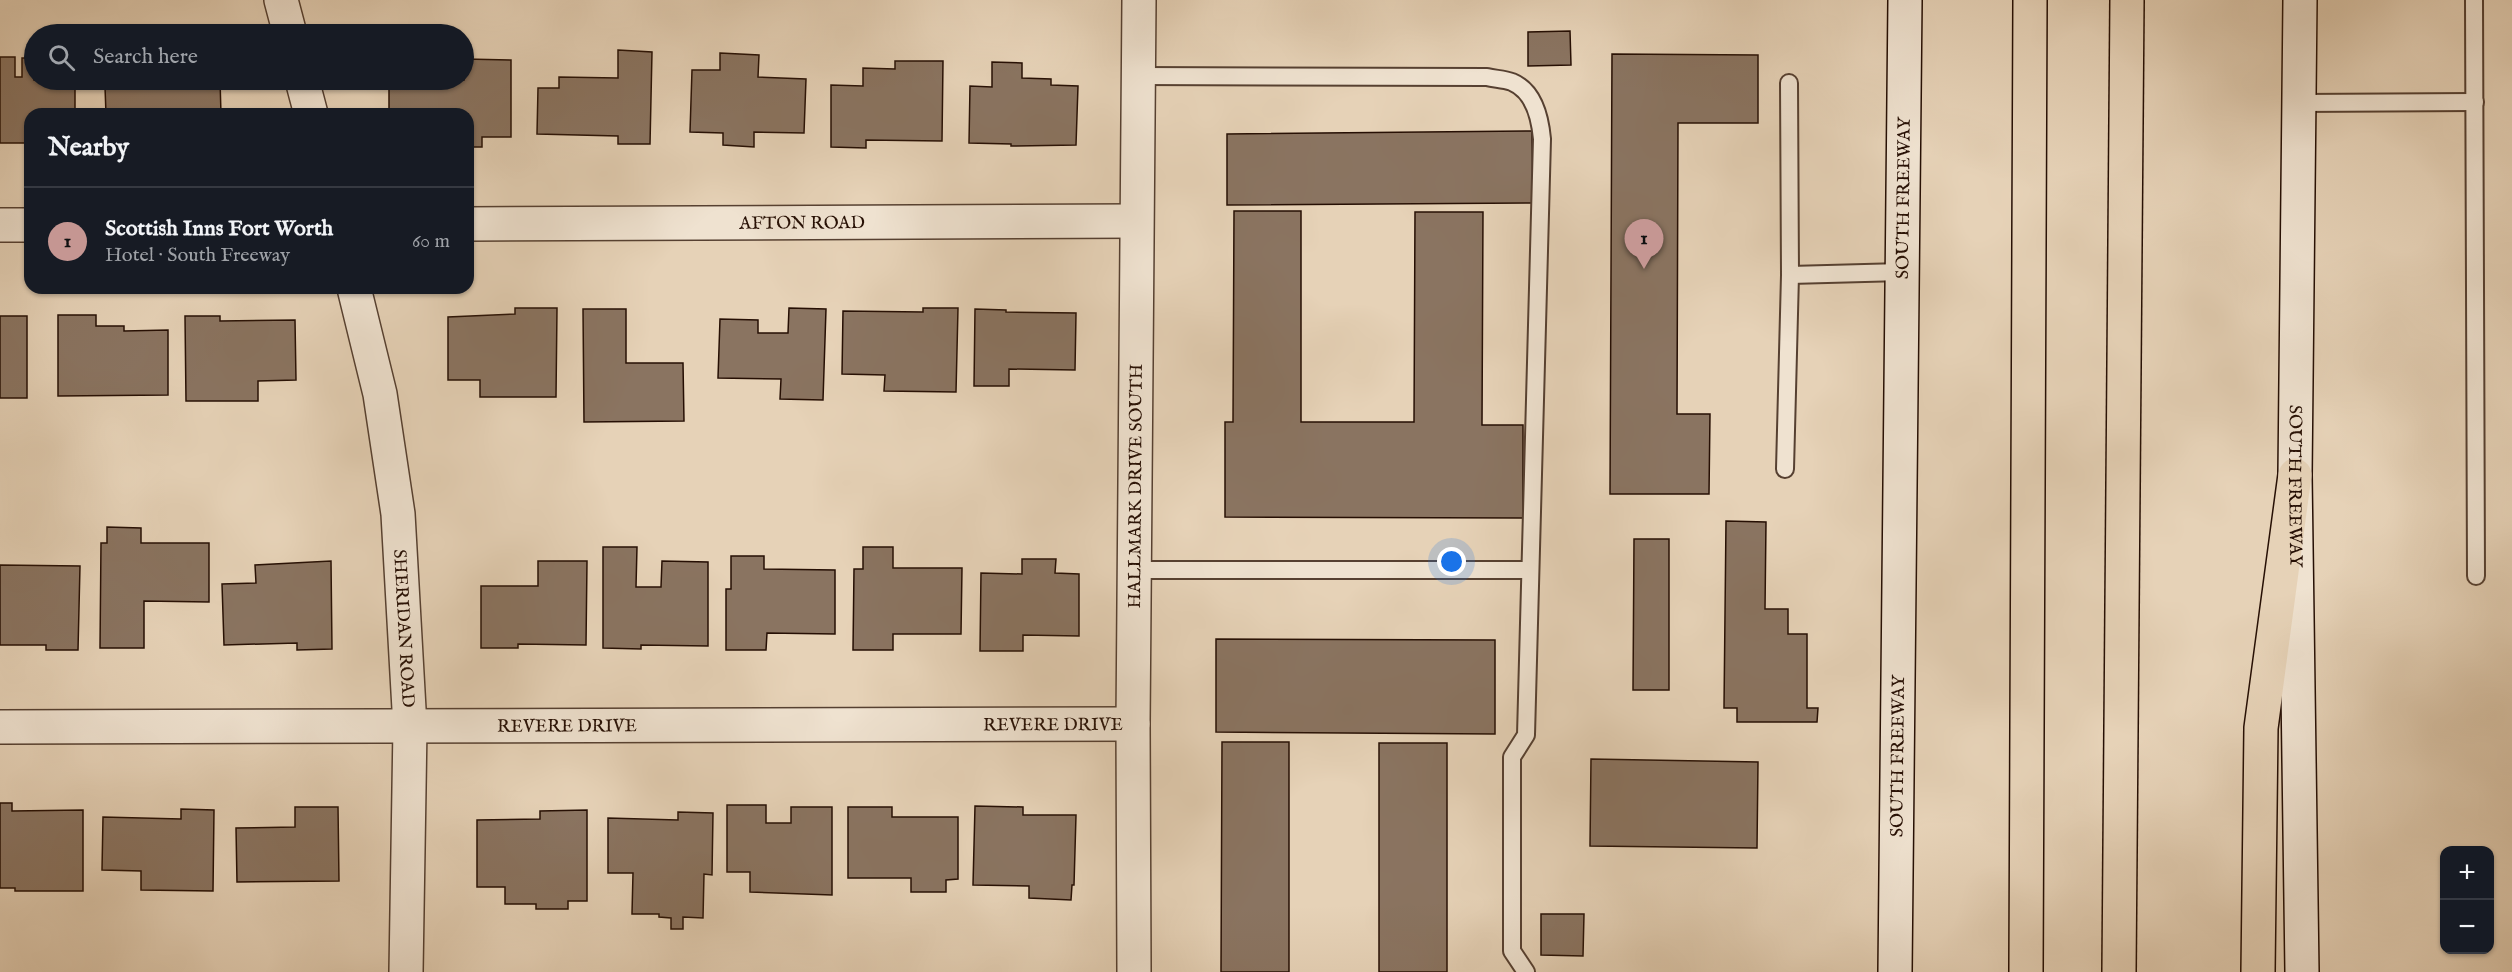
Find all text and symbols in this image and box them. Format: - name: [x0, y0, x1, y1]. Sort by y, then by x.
- search box: [24, 24, 474, 90]
- icon: search: [45, 41, 78, 74]
- text: Search here: [93, 43, 198, 71]
- street label: SOUTH FREEWAY: [1892, 116, 1917, 279]
- text: Nearby: [48, 131, 129, 164]
- street label: AFTON ROAD: [738, 212, 865, 236]
- text: Scottish Inns Fort Worth: [105, 215, 333, 243]
- pin: 1: [1624, 220, 1664, 269]
- text: 1: [64, 229, 71, 254]
- text: 60 m: [412, 229, 450, 254]
- text: Hotel · South Freeway: [105, 243, 290, 268]
- street label: HALLMARK DRIVE SOUTH: [1124, 364, 1149, 608]
- street label: SOUTH FREEWAY: [2282, 405, 2306, 568]
- your location: [1437, 547, 1466, 576]
- street label: SHERIDAN ROAD: [387, 548, 419, 708]
- street label: SOUTH FREEWAY: [1886, 674, 1911, 837]
- street label: REVERE DRIVE: [983, 714, 1123, 737]
- street label: REVERE DRIVE: [497, 715, 637, 739]
- map controls: [2440, 846, 2494, 954]
- button: +: [2440, 846, 2494, 900]
- button: −: [2440, 900, 2494, 954]

